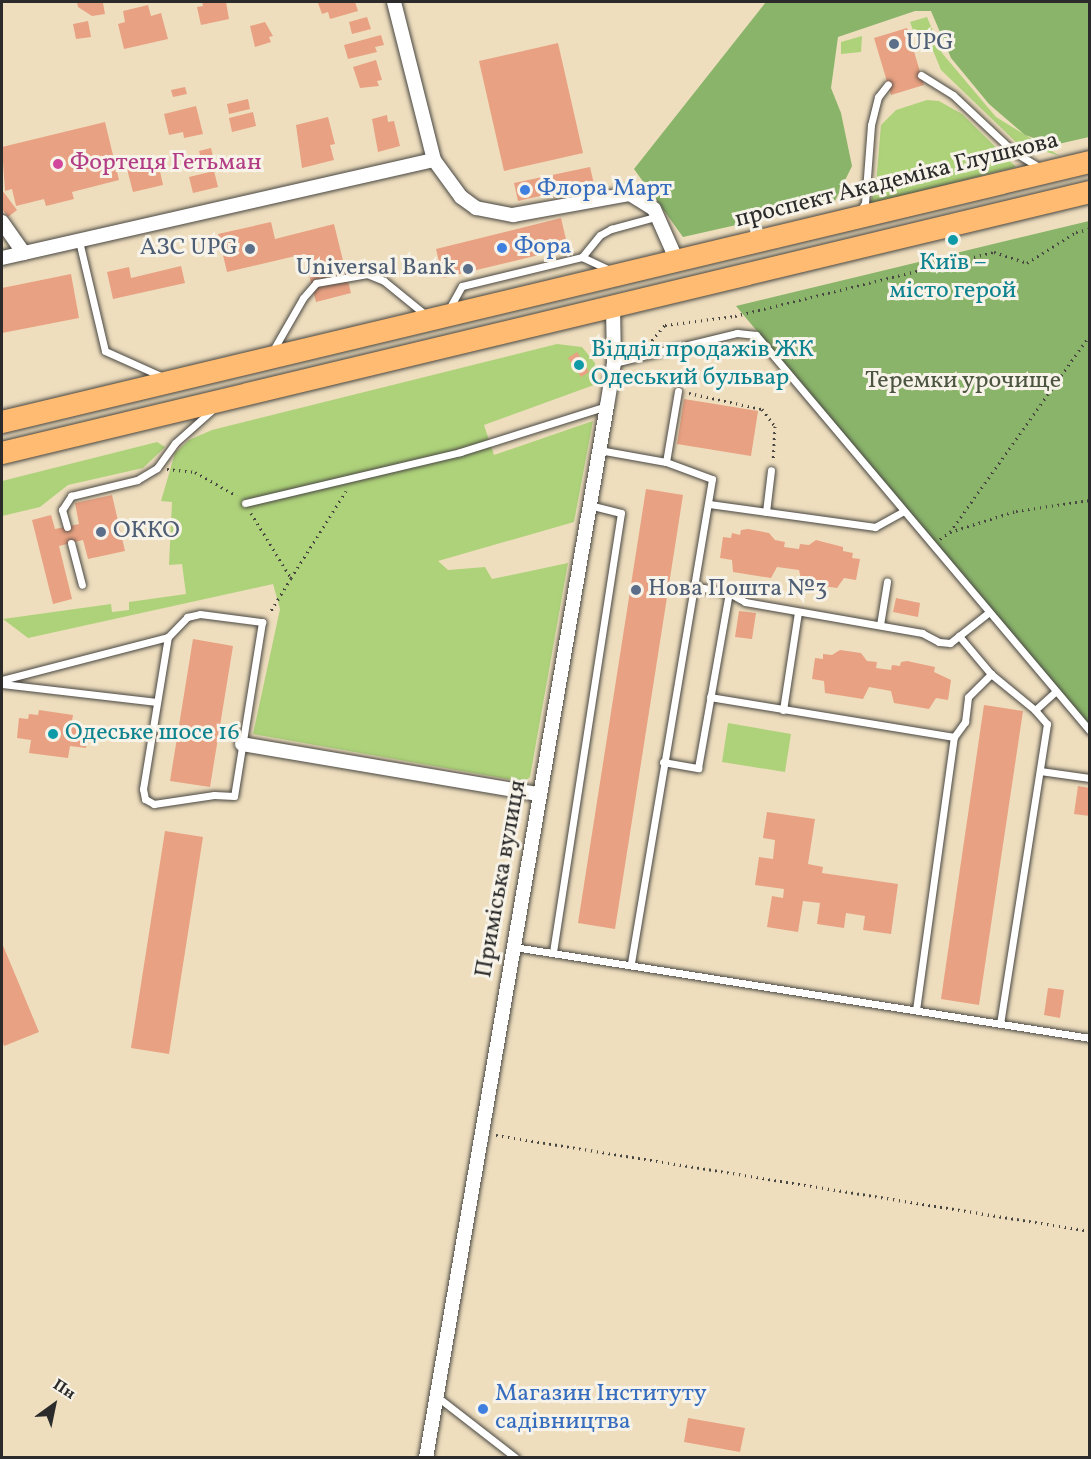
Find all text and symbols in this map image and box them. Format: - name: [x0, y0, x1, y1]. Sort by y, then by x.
- place label: UPG: [906, 30, 954, 58]
- marker: UPG: [887, 37, 901, 51]
- street label: проспект Академіка Глушкова: [732, 127, 1062, 235]
- place label: Фортеця Гетьман: [70, 150, 261, 178]
- marker: Фортеця Гетьман: [51, 157, 65, 171]
- place label: Флора Март: [537, 176, 672, 204]
- marker: Флора Март: [518, 183, 532, 197]
- marker: Київ – місто герой: [946, 233, 960, 247]
- place label: Фора: [514, 234, 572, 262]
- place label: АЗС UPG: [140, 235, 238, 263]
- marker: Фора: [495, 241, 509, 255]
- marker: АЗС UPG: [243, 242, 257, 256]
- place label: Київ – місто герой: [890, 250, 1016, 306]
- place label: Universal Bank: [296, 255, 456, 283]
- marker: Universal Bank: [461, 262, 475, 276]
- place label: Відділ продажів ЖК Одеський бульвар: [591, 337, 814, 393]
- marker: Відділ продажів ЖК Одеський бульвар: [572, 358, 586, 372]
- park label: Теремки урочище: [865, 368, 1061, 396]
- place label: ОККО: [113, 518, 180, 546]
- marker: ОККО: [94, 525, 108, 539]
- place label: Нова Пошта №3: [648, 576, 827, 604]
- marker: Нова Пошта №3: [629, 583, 643, 597]
- place label: Одеське шосе 16: [65, 720, 240, 748]
- marker: Одеське шосе 16: [46, 727, 60, 741]
- street label: Приміська вулиця: [470, 778, 534, 980]
- text: Пн: [48, 1374, 79, 1405]
- north arrow: [24, 1375, 84, 1435]
- place label: Магазин Інституту садівництва: [495, 1381, 707, 1437]
- marker: Магазин Інституту садівництва: [476, 1402, 490, 1416]

